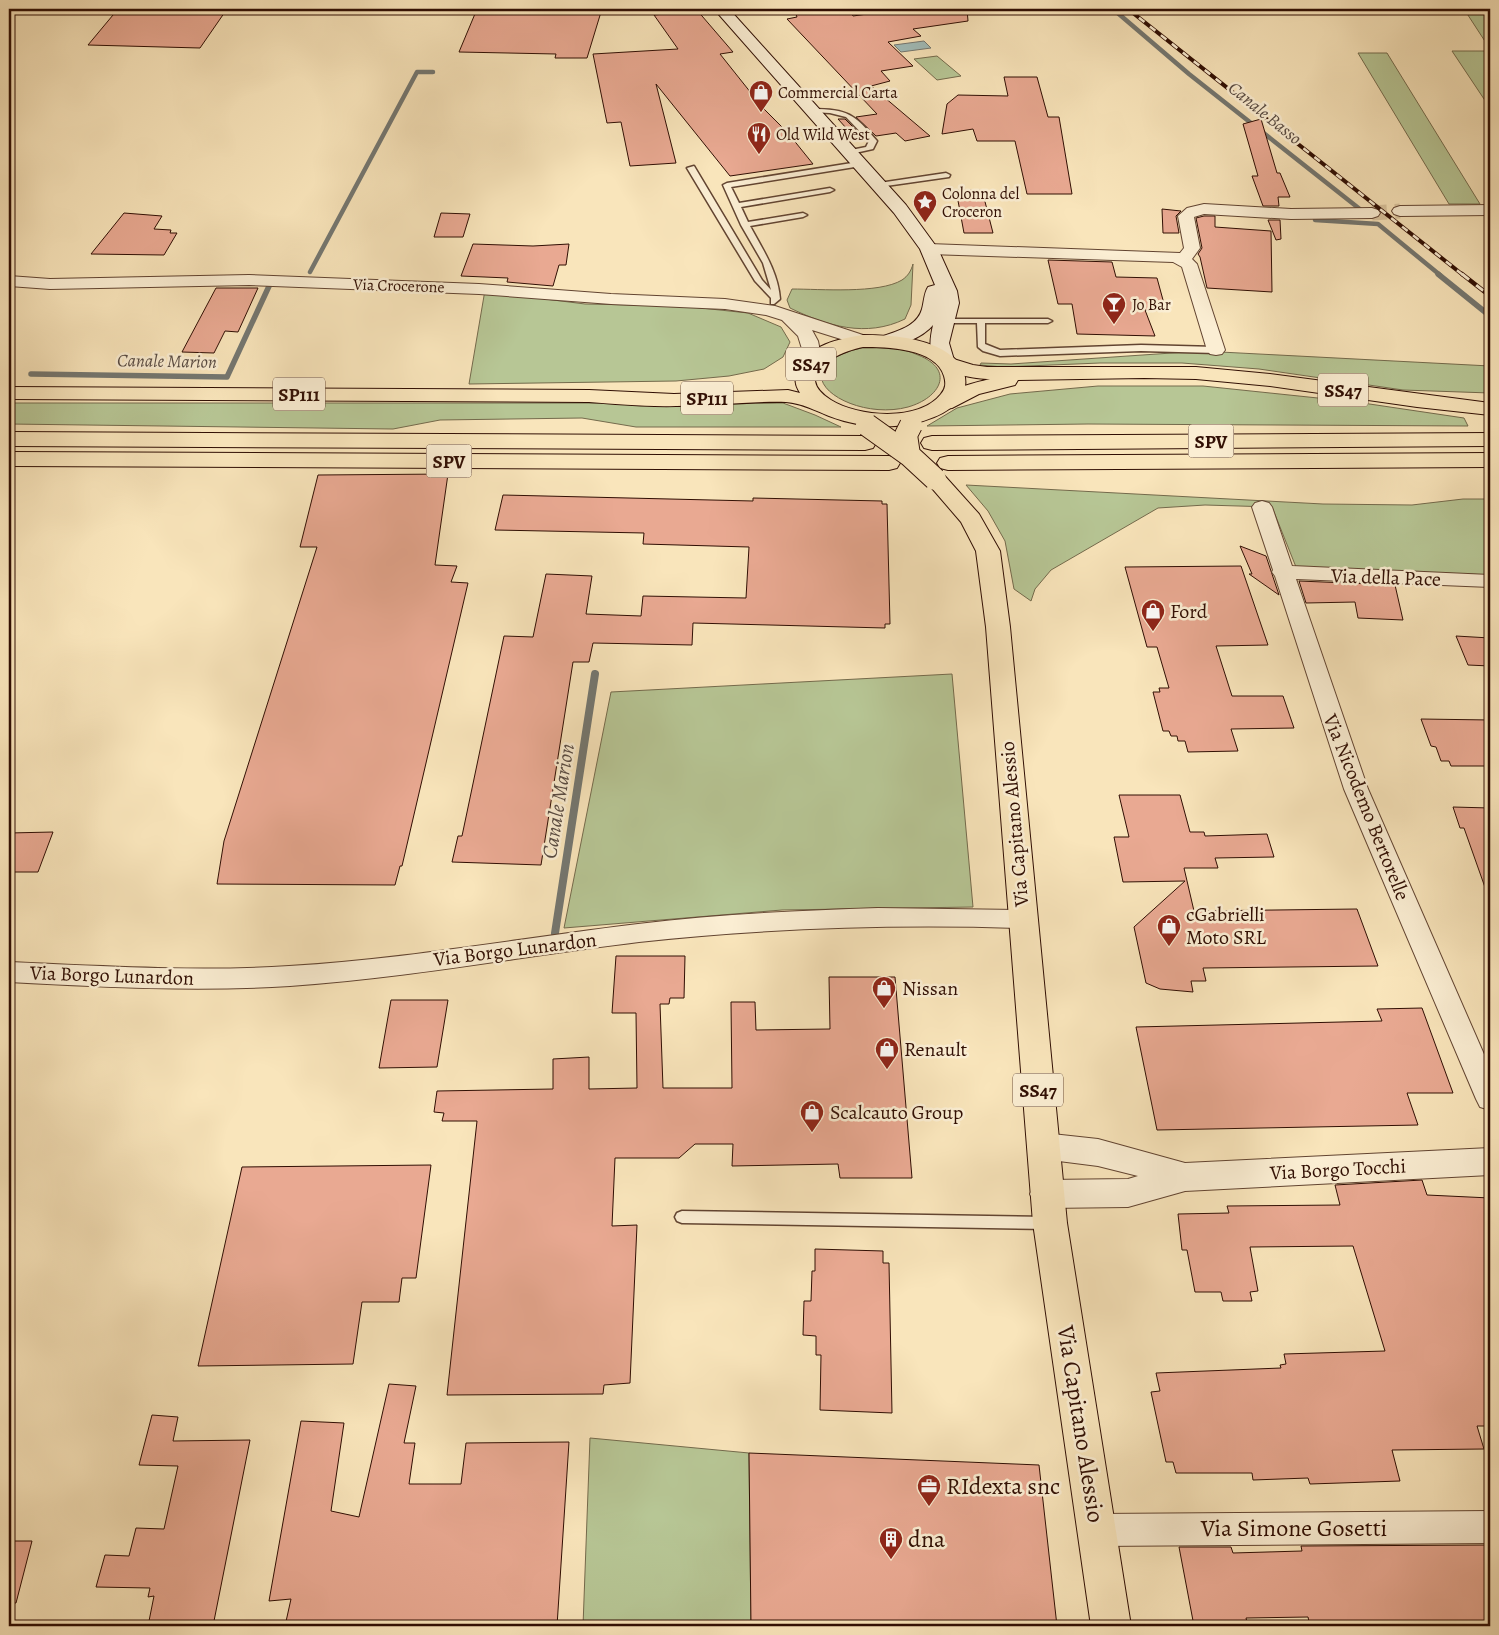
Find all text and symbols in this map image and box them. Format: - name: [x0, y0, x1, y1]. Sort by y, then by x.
- water label: Canale Basso: [1223, 76, 1307, 150]
- shop icon: Commercial Carta: [748, 79, 774, 113]
- place label: Commercial Carta: [778, 82, 898, 104]
- restaurant icon: Old Wild West: [746, 121, 772, 155]
- place label: Old Wild West: [776, 124, 870, 146]
- place label: Colonna del Croceron: [942, 183, 1019, 223]
- place icon: Colonna del Croceron: [912, 189, 938, 223]
- street label: Via Crocerone: [352, 273, 445, 299]
- bar icon: Jo Bar: [1101, 291, 1127, 325]
- place label: Jo Bar: [1132, 294, 1171, 316]
- water label: Canale Marion: [117, 348, 217, 374]
- road number: SS47: [786, 348, 836, 380]
- road number: SS47: [1318, 374, 1368, 406]
- road number: SP111: [273, 378, 325, 410]
- road number: SP111: [681, 382, 733, 414]
- road number: SPV: [1188, 424, 1234, 458]
- road number: SPV: [426, 444, 472, 478]
- street label: Via della Pace: [1329, 562, 1442, 593]
- shop icon: Ford: [1140, 598, 1166, 632]
- place label: Ford: [1170, 598, 1208, 625]
- street label: Via Nicodemo Bertorelle: [1316, 709, 1416, 904]
- street label: Via Capitano Alessio: [994, 740, 1035, 909]
- water label: Canale Marion: [535, 741, 581, 861]
- place label: cGabrielli Moto SRL: [1186, 901, 1267, 951]
- shop icon: cGabrielli Moto SRL: [1156, 913, 1182, 947]
- street label: Via Borgo Lunardon: [431, 926, 598, 973]
- street label: Via Borgo Lunardon: [29, 959, 194, 992]
- shop icon: Nissan: [871, 975, 897, 1009]
- place label: Nissan: [902, 975, 958, 1002]
- shop icon: Renault: [874, 1036, 900, 1070]
- place label: Renault: [904, 1036, 968, 1063]
- road number: SS47: [1013, 1074, 1063, 1106]
- shop icon: Scalcauto Group: [799, 1099, 825, 1133]
- place label: Scalcauto Group: [830, 1099, 963, 1126]
- street label: Via Borgo Tocchi: [1268, 1152, 1407, 1187]
- street label: Via Capitano Alessio: [1049, 1322, 1112, 1525]
- place label: RIdexta snc: [946, 1470, 1060, 1502]
- office icon: RIdexta snc: [916, 1473, 942, 1507]
- street label: Via Simone Gosetti: [1200, 1512, 1387, 1544]
- place label: dna: [908, 1523, 946, 1555]
- building icon: dna: [878, 1526, 904, 1560]

